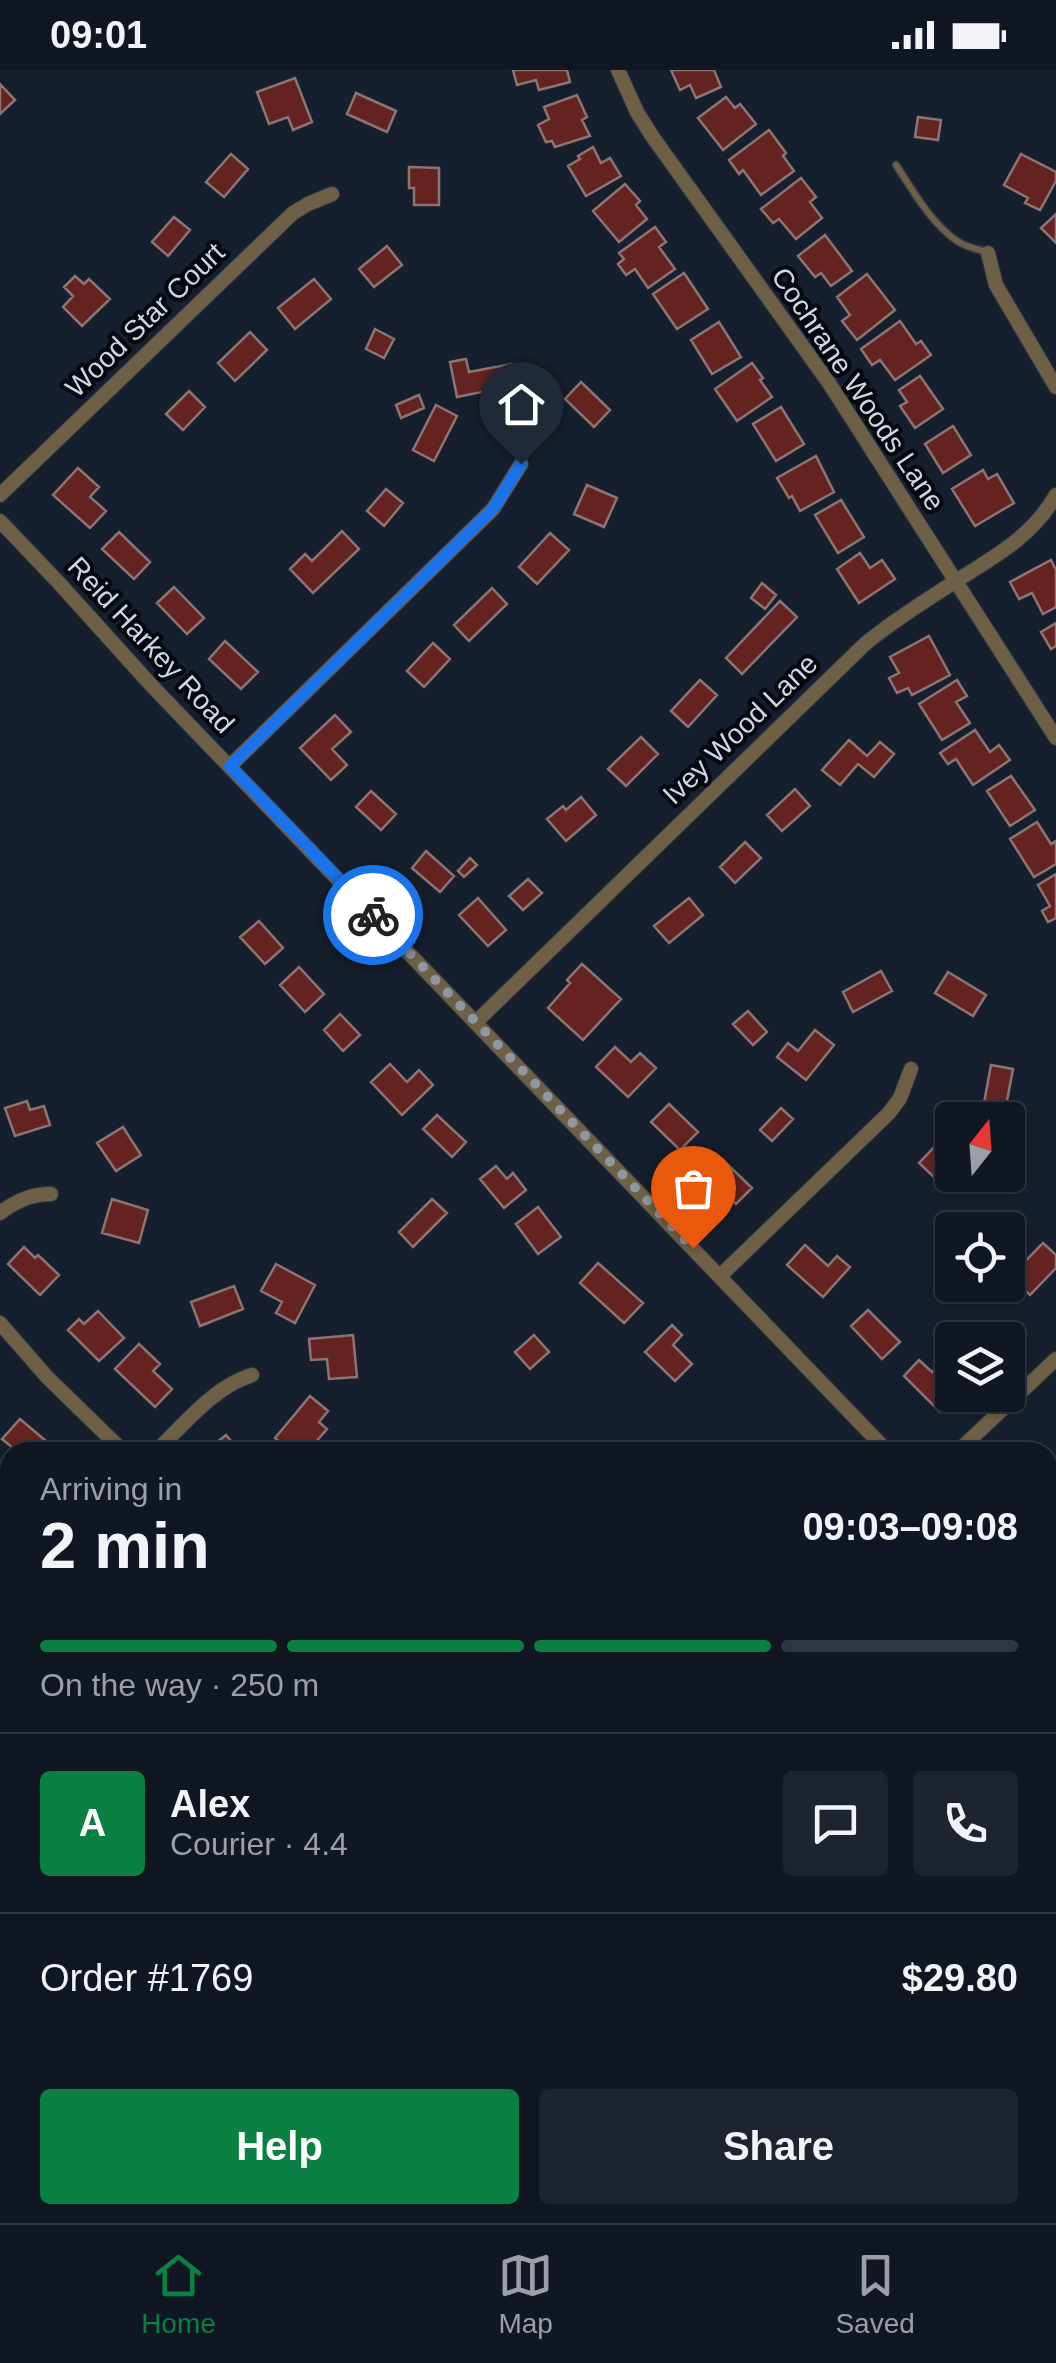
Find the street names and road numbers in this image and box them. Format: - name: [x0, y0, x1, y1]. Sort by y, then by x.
- street label: Wood Star Court: [59, 236, 231, 403]
- street label: Cochrane Woods Lane: [765, 262, 951, 516]
- street label: Reid Harkey Road: [62, 551, 240, 739]
- street label: Ivey Wood Lane: [657, 648, 823, 810]

